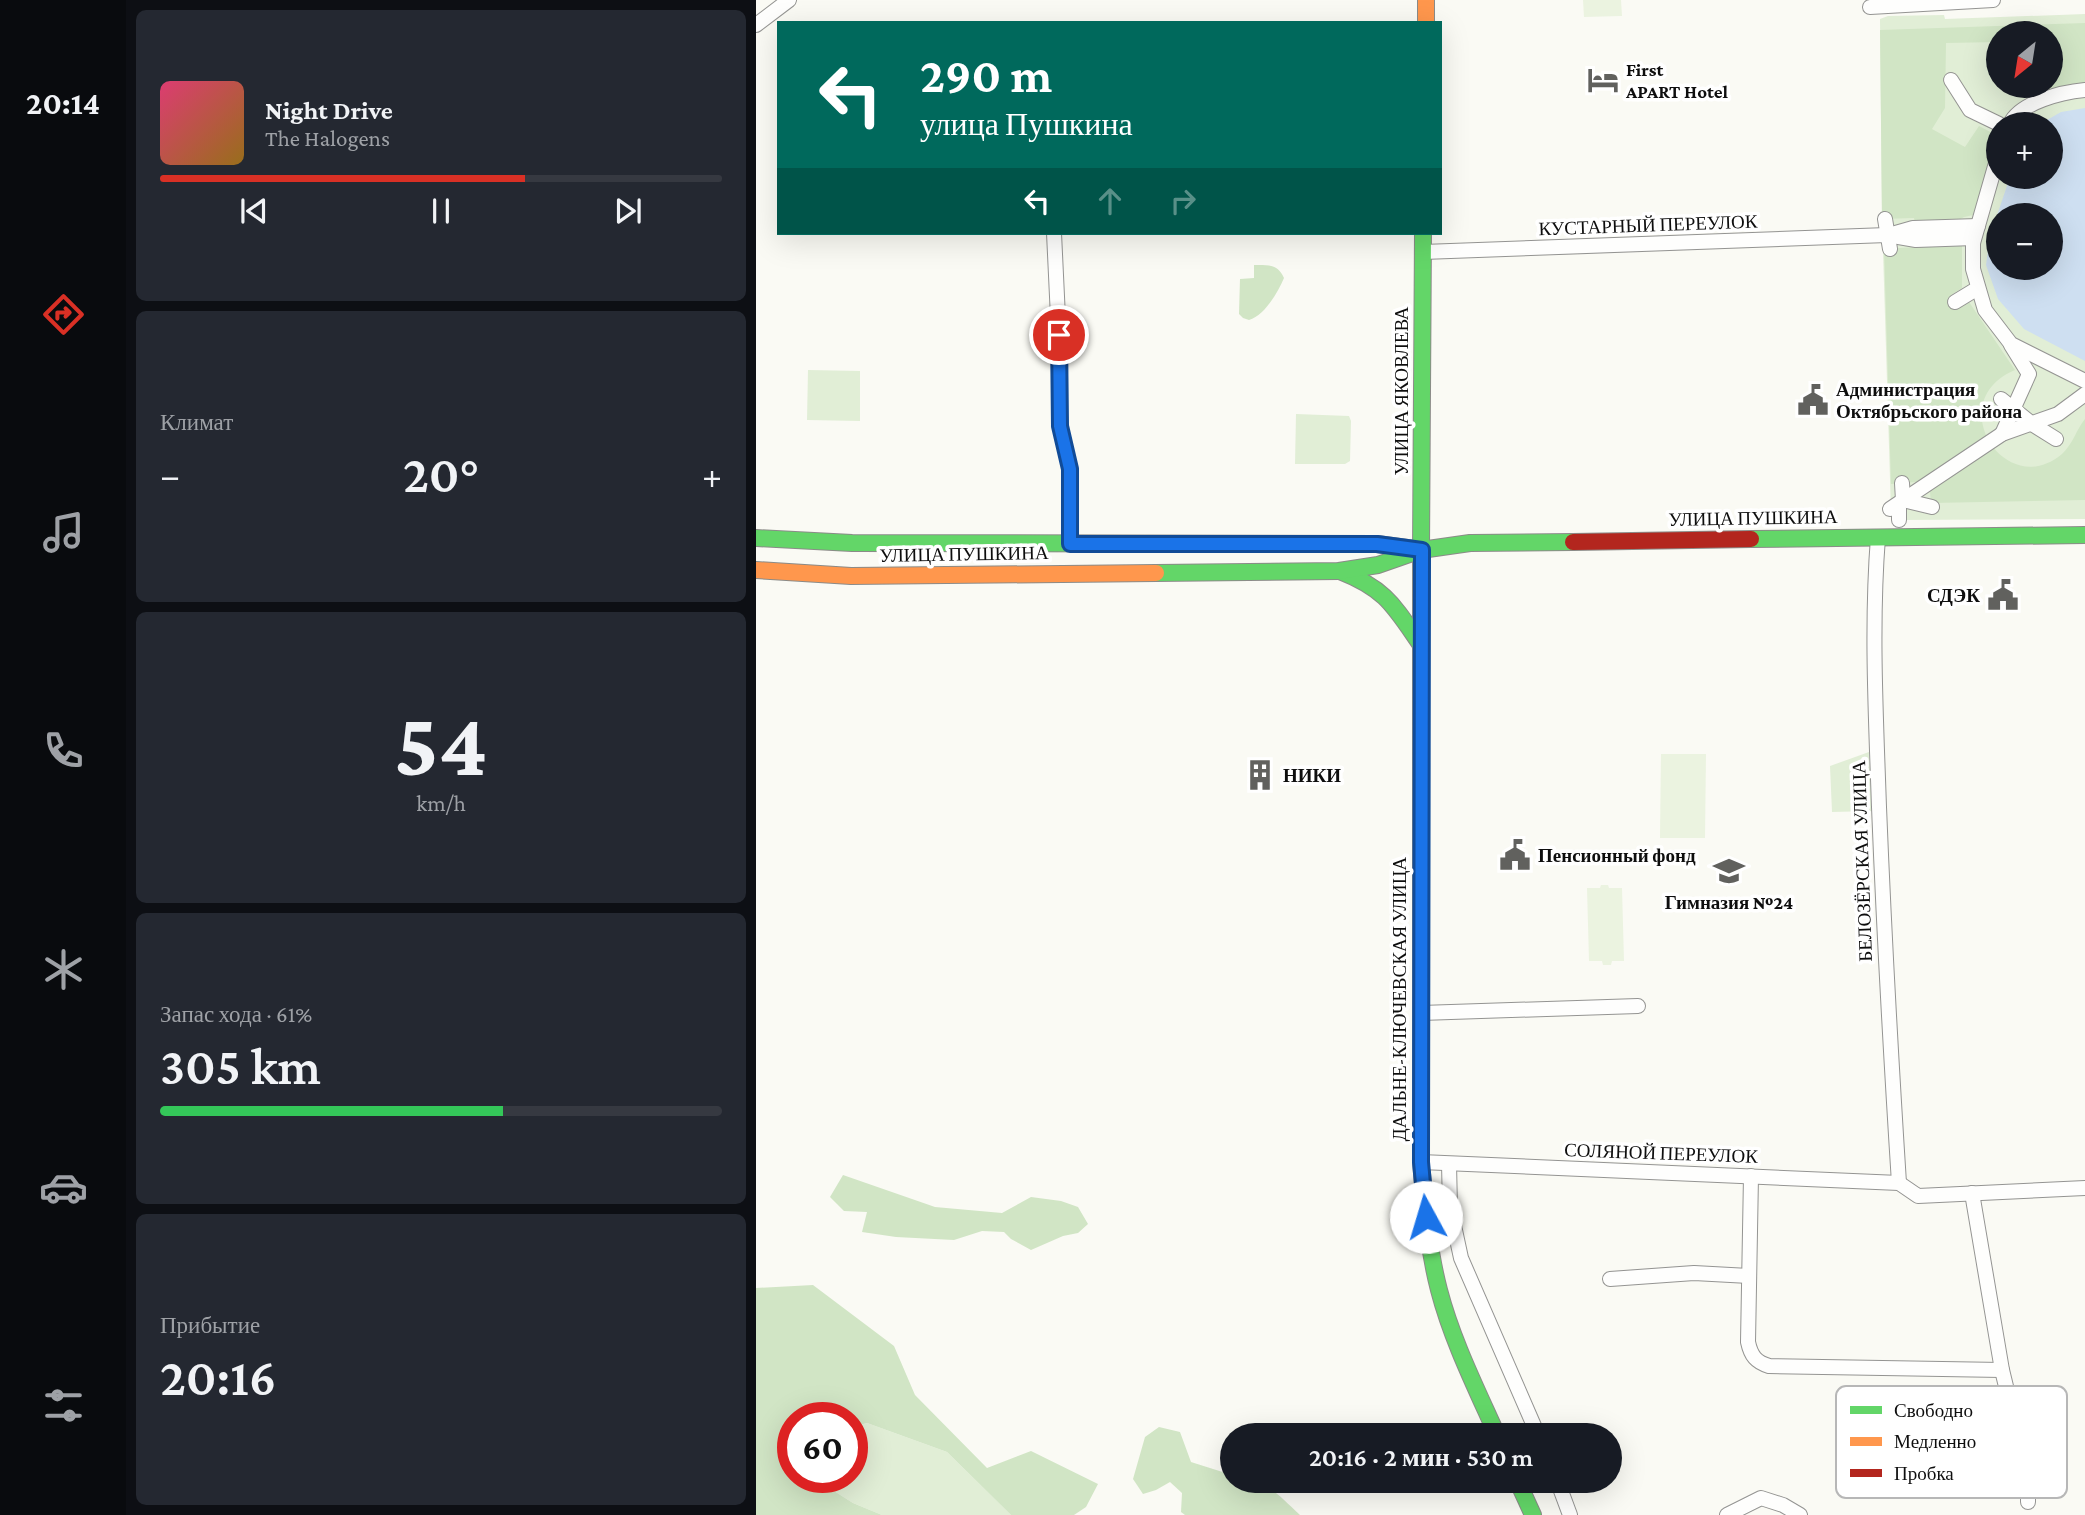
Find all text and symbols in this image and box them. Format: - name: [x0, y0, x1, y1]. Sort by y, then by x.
- north arrow: [1986, 21, 2063, 98]
- map controls: [1986, 21, 2063, 280]
- text: 290 m: [920, 48, 1052, 103]
- icon: left: [805, 49, 896, 140]
- place label: First APART Hotel: [1625, 59, 1728, 102]
- hotel icon: First APART Hotel: [1586, 63, 1620, 97]
- text: 20:14: [26, 85, 100, 121]
- text: Night Drive: [265, 96, 393, 125]
- text: улица Пушкина: [920, 106, 1133, 142]
- button: +: [1986, 112, 2063, 189]
- text: The Halogens: [265, 125, 390, 151]
- icon: left: [1018, 182, 1056, 220]
- icon: ahead: [1091, 182, 1129, 220]
- icon: right: [1164, 182, 1202, 220]
- icon: previous: [235, 192, 273, 230]
- icon: pause: [422, 192, 460, 230]
- icon: next: [609, 192, 647, 230]
- button: −: [1986, 203, 2063, 280]
- street label: КУСТАРНЫЙ ПЕРЕУЛОК: [1538, 211, 1758, 239]
- icon: directions: [39, 290, 88, 339]
- pin: [1029, 305, 1089, 365]
- street label: УЛИЦА ЯКОВЛЕВА: [1391, 306, 1412, 476]
- icon: arrive: [1040, 316, 1078, 354]
- place label: Администрация Октябрьского района: [1836, 379, 2023, 422]
- public building icon: Администрация Октябрьского района: [1796, 383, 1830, 417]
- text: Климат: [160, 409, 233, 435]
- text: 20°: [403, 445, 479, 503]
- text: −: [160, 454, 180, 496]
- text: +: [702, 454, 722, 496]
- street label: УЛИЦА ПУШКИНА: [1668, 506, 1838, 530]
- icon: music: [39, 508, 88, 557]
- street label: УЛИЦА ПУШКИНА: [879, 542, 1049, 566]
- public building icon: СДЭК: [1986, 578, 2020, 612]
- place label: СДЭК: [1927, 585, 1980, 606]
- text: 54: [394, 693, 488, 795]
- icon: phone: [39, 726, 88, 775]
- building icon: НИКИ: [1243, 758, 1277, 792]
- street label: БЕЛОЗЁРСКАЯ УЛИЦА: [1848, 760, 1876, 962]
- place label: НИКИ: [1283, 765, 1341, 786]
- text: km/h: [416, 790, 466, 816]
- public building icon: Пенсионный фонд: [1498, 838, 1532, 872]
- place label: Пенсионный фонд: [1538, 845, 1696, 866]
- school or university icon: Гимназия №24: [1712, 854, 1746, 888]
- street label: ДАЛЬНЕ-КЛЮЧЕВСКАЯ УЛИЦА: [1389, 857, 1410, 1141]
- place label: Гимназия №24: [1665, 892, 1793, 913]
- icon: climate: [39, 945, 88, 994]
- text: Запас хода · 61%: [160, 1001, 312, 1027]
- text: 305 km: [160, 1037, 321, 1095]
- street label: СОЛЯНОЙ ПЕРЕУЛОК: [1564, 1139, 1759, 1167]
- icon: car: [39, 1163, 88, 1212]
- position arrow: [1389, 1180, 1463, 1254]
- text: Прибытие: [160, 1312, 260, 1338]
- text: 20:16: [160, 1348, 276, 1406]
- icon: filters: [39, 1381, 88, 1430]
- legend: [1836, 1386, 2067, 1498]
- text: Свободно: [1894, 1400, 1973, 1421]
- speed limit sign: 60: [777, 1402, 868, 1493]
- text: Медленно: [1894, 1431, 1976, 1452]
- text: 20:16 · 2 мин · 530 m: [1309, 1443, 1533, 1472]
- text: Пробка: [1894, 1463, 1954, 1484]

